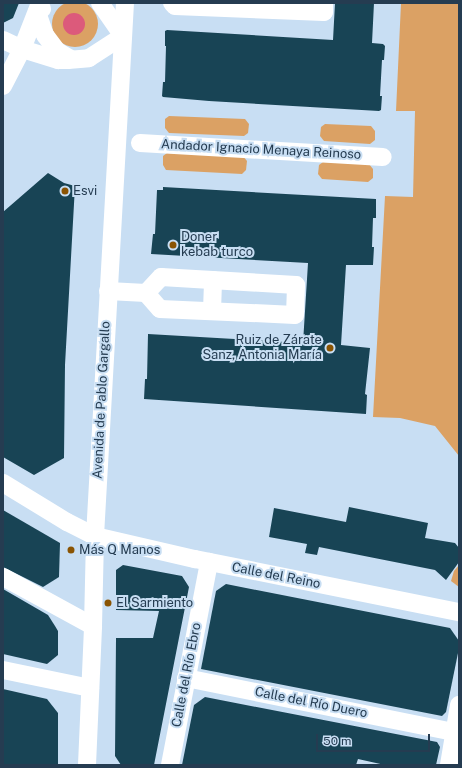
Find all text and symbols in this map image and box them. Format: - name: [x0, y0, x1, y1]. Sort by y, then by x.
- street label: Andador Ignacio Menaya Reinoso: [161, 137, 361, 163]
- place label: Esvi: [73, 183, 97, 199]
- marker: Esvi: [60, 186, 70, 196]
- place label: Doner kebab turco: [181, 230, 253, 261]
- marker: Doner kebab turco: [168, 240, 178, 250]
- street label: Avenida de Pablo Gargallo: [90, 321, 114, 479]
- place label: Ruiz de Zárate Sanz, Antonia María: [202, 333, 322, 364]
- marker: Ruiz de Zárate Sanz, Antonia María: [325, 343, 335, 353]
- place label: Más Q Manos: [79, 542, 160, 558]
- marker: Más Q Manos: [66, 545, 76, 555]
- street label: Calle del Reino: [230, 560, 322, 592]
- place label: El Sarmiento: [116, 595, 193, 611]
- marker: El Sarmiento: [103, 598, 113, 608]
- street label: Calle del Río Ebro: [169, 621, 205, 729]
- street label: Calle del Río Duero: [253, 684, 369, 722]
- scale bar: [318, 726, 432, 752]
- text: 50 m: [323, 734, 351, 748]

